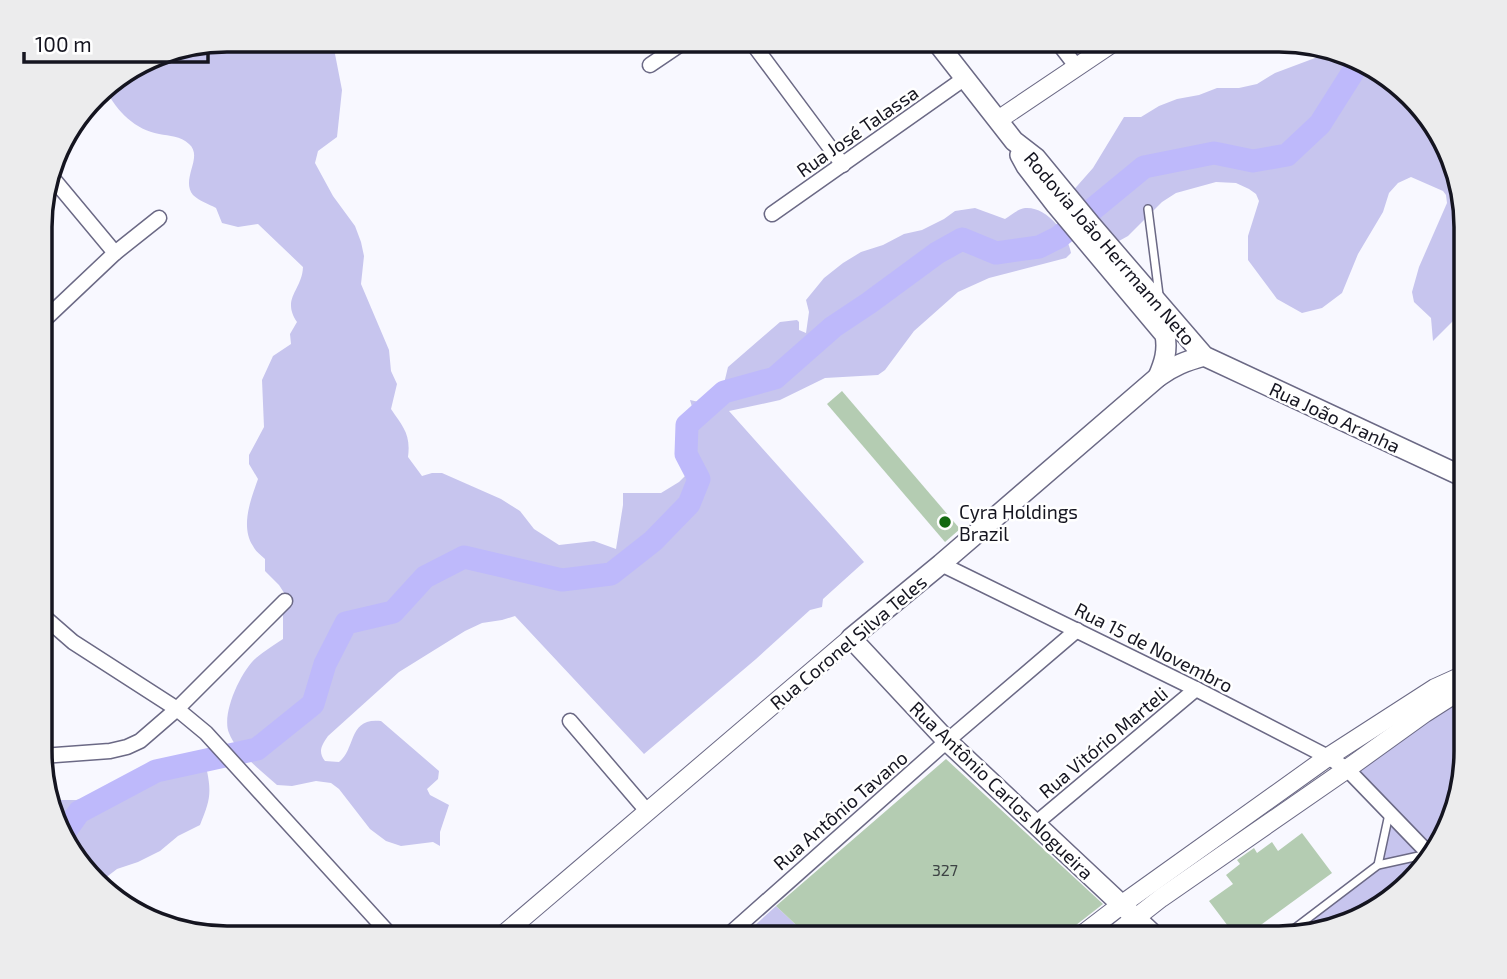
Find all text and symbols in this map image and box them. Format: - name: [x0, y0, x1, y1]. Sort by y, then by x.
- scale bar: [24, 21, 208, 65]
- text: 100 m: [35, 31, 92, 56]
- street label: Rua José Talassa: [792, 80, 922, 182]
- street label: Rodovia João Herrmann Neto: [1020, 147, 1200, 349]
- street label: Rua João Aranha: [1266, 377, 1404, 457]
- place label: Cyra Holdings Brazil: [959, 500, 1078, 545]
- marker: Cyra Holdings Brazil: [937, 514, 953, 530]
- street label: Rua Coronel Silva Teles: [765, 570, 931, 714]
- street label: Rua 15 de Novembro: [1071, 597, 1237, 697]
- street label: Rua Vitório Marteli: [1034, 681, 1172, 803]
- street label: Rua Antônio Carlos Nogueira: [905, 696, 1099, 884]
- street label: Rua Antônio Tavano: [768, 746, 912, 874]
- house number: 327: [932, 860, 958, 879]

